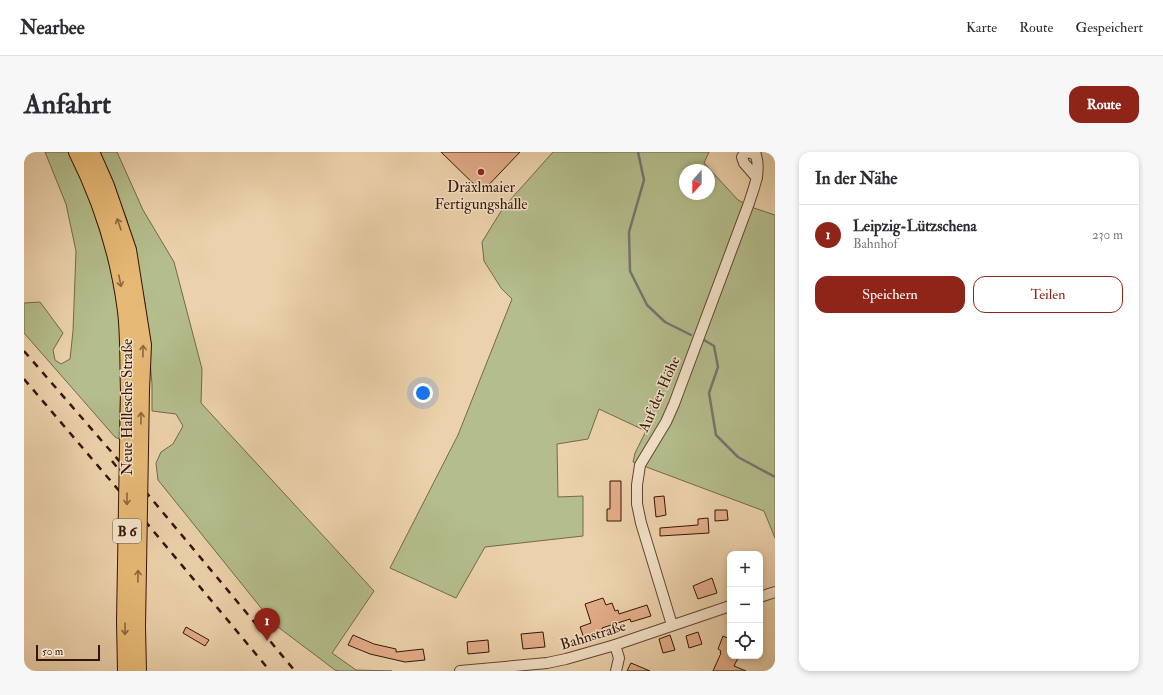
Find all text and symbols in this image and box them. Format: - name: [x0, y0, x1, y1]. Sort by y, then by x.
- text: Nearbee: [20, 16, 85, 40]
- text: Karte: [966, 19, 997, 36]
- text: Route: [1019, 19, 1053, 36]
- text: Gespeichert: [1075, 19, 1143, 36]
- button: Route: [1069, 86, 1139, 123]
- text: Anfahrt: [24, 87, 111, 122]
- north arrow: [679, 164, 715, 200]
- marker: Dräxlmaier Fertigungshalle: [476, 167, 486, 177]
- text: In der Nähe: [815, 168, 897, 189]
- place label: Dräxlmaier Fertigungshalle: [434, 178, 528, 214]
- text: Leipzig-Lützschena: [853, 217, 977, 236]
- one-way arrow: [115, 218, 123, 230]
- text: 1: [826, 227, 830, 243]
- text: 230 m: [1092, 227, 1123, 243]
- text: Bahnhof: [853, 236, 898, 252]
- one-way arrow: [117, 275, 125, 288]
- button: Speichern: [815, 276, 965, 313]
- button: Teilen: [973, 276, 1123, 313]
- street label: Neue Hallesche Straße: [118, 339, 137, 475]
- one-way arrow: [139, 345, 147, 358]
- street label: Auf der Höhe: [634, 353, 685, 436]
- your location: [413, 383, 433, 403]
- one-way arrow: [137, 412, 145, 425]
- one-way arrow: [123, 492, 131, 505]
- road number: B 6: [113, 519, 141, 543]
- map controls: [727, 551, 763, 659]
- button: +: [727, 551, 763, 587]
- one-way arrow: [134, 570, 142, 583]
- button: −: [727, 587, 763, 623]
- pin: 1: [254, 608, 280, 641]
- street label: Bahnstraße: [558, 616, 628, 654]
- one-way arrow: [121, 622, 129, 635]
- button: locate: [727, 623, 763, 659]
- scale bar: [36, 643, 100, 662]
- text: 50 m: [42, 645, 63, 658]

